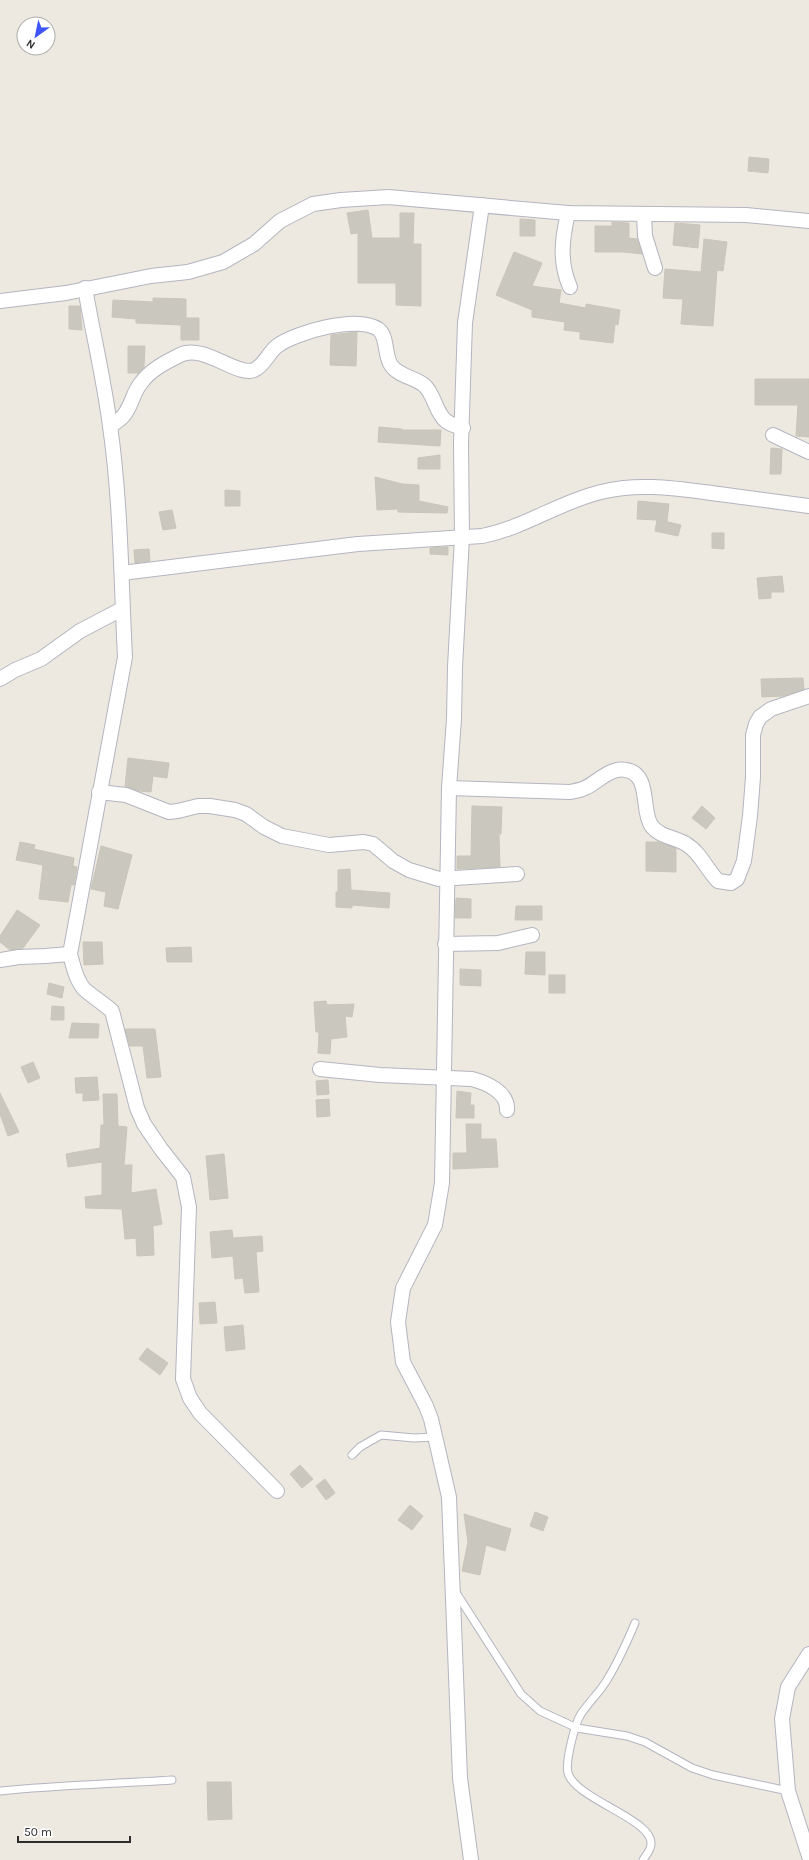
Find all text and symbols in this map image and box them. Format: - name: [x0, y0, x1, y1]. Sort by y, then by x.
- north arrow: [16, 16, 56, 56]
- text: N: [24, 36, 38, 52]
- scale bar: [18, 1818, 130, 1844]
- text: 50 m: [24, 1825, 52, 1839]

